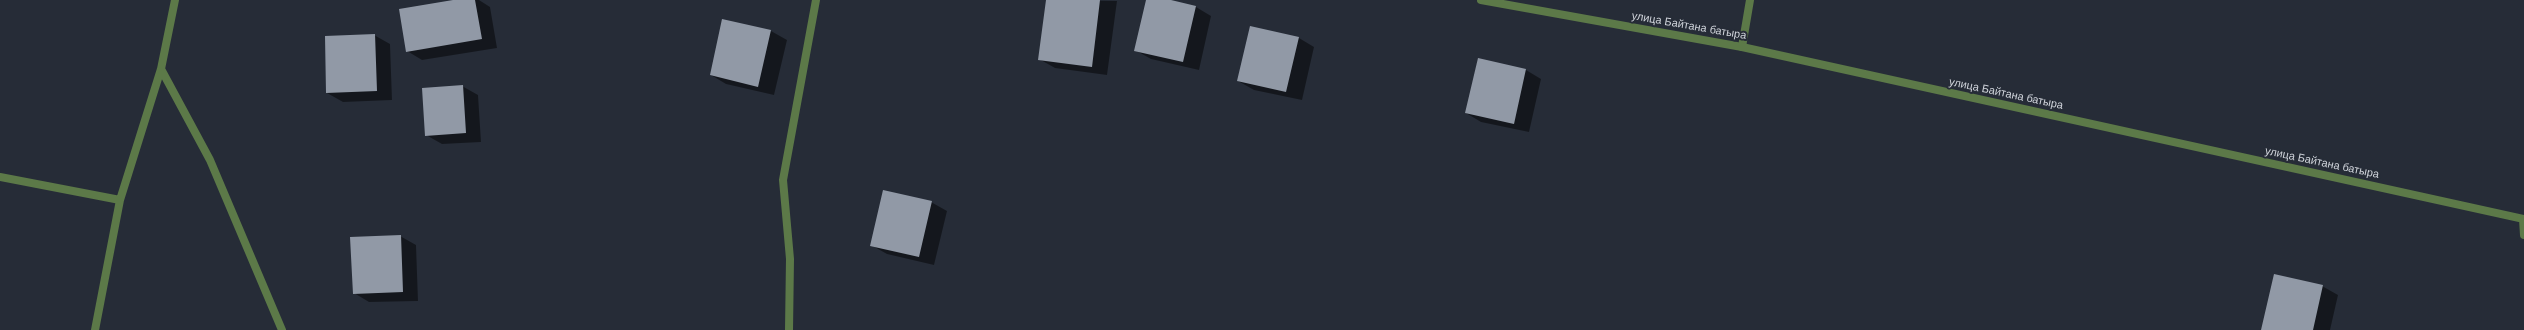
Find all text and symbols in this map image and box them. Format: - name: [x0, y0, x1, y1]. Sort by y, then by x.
- street label: улица Байтана батыра: [1631, 9, 1747, 43]
- street label: улица Байтана батыра: [1948, 75, 2064, 113]
- street label: улица Байтана батыра: [2264, 144, 2380, 182]

